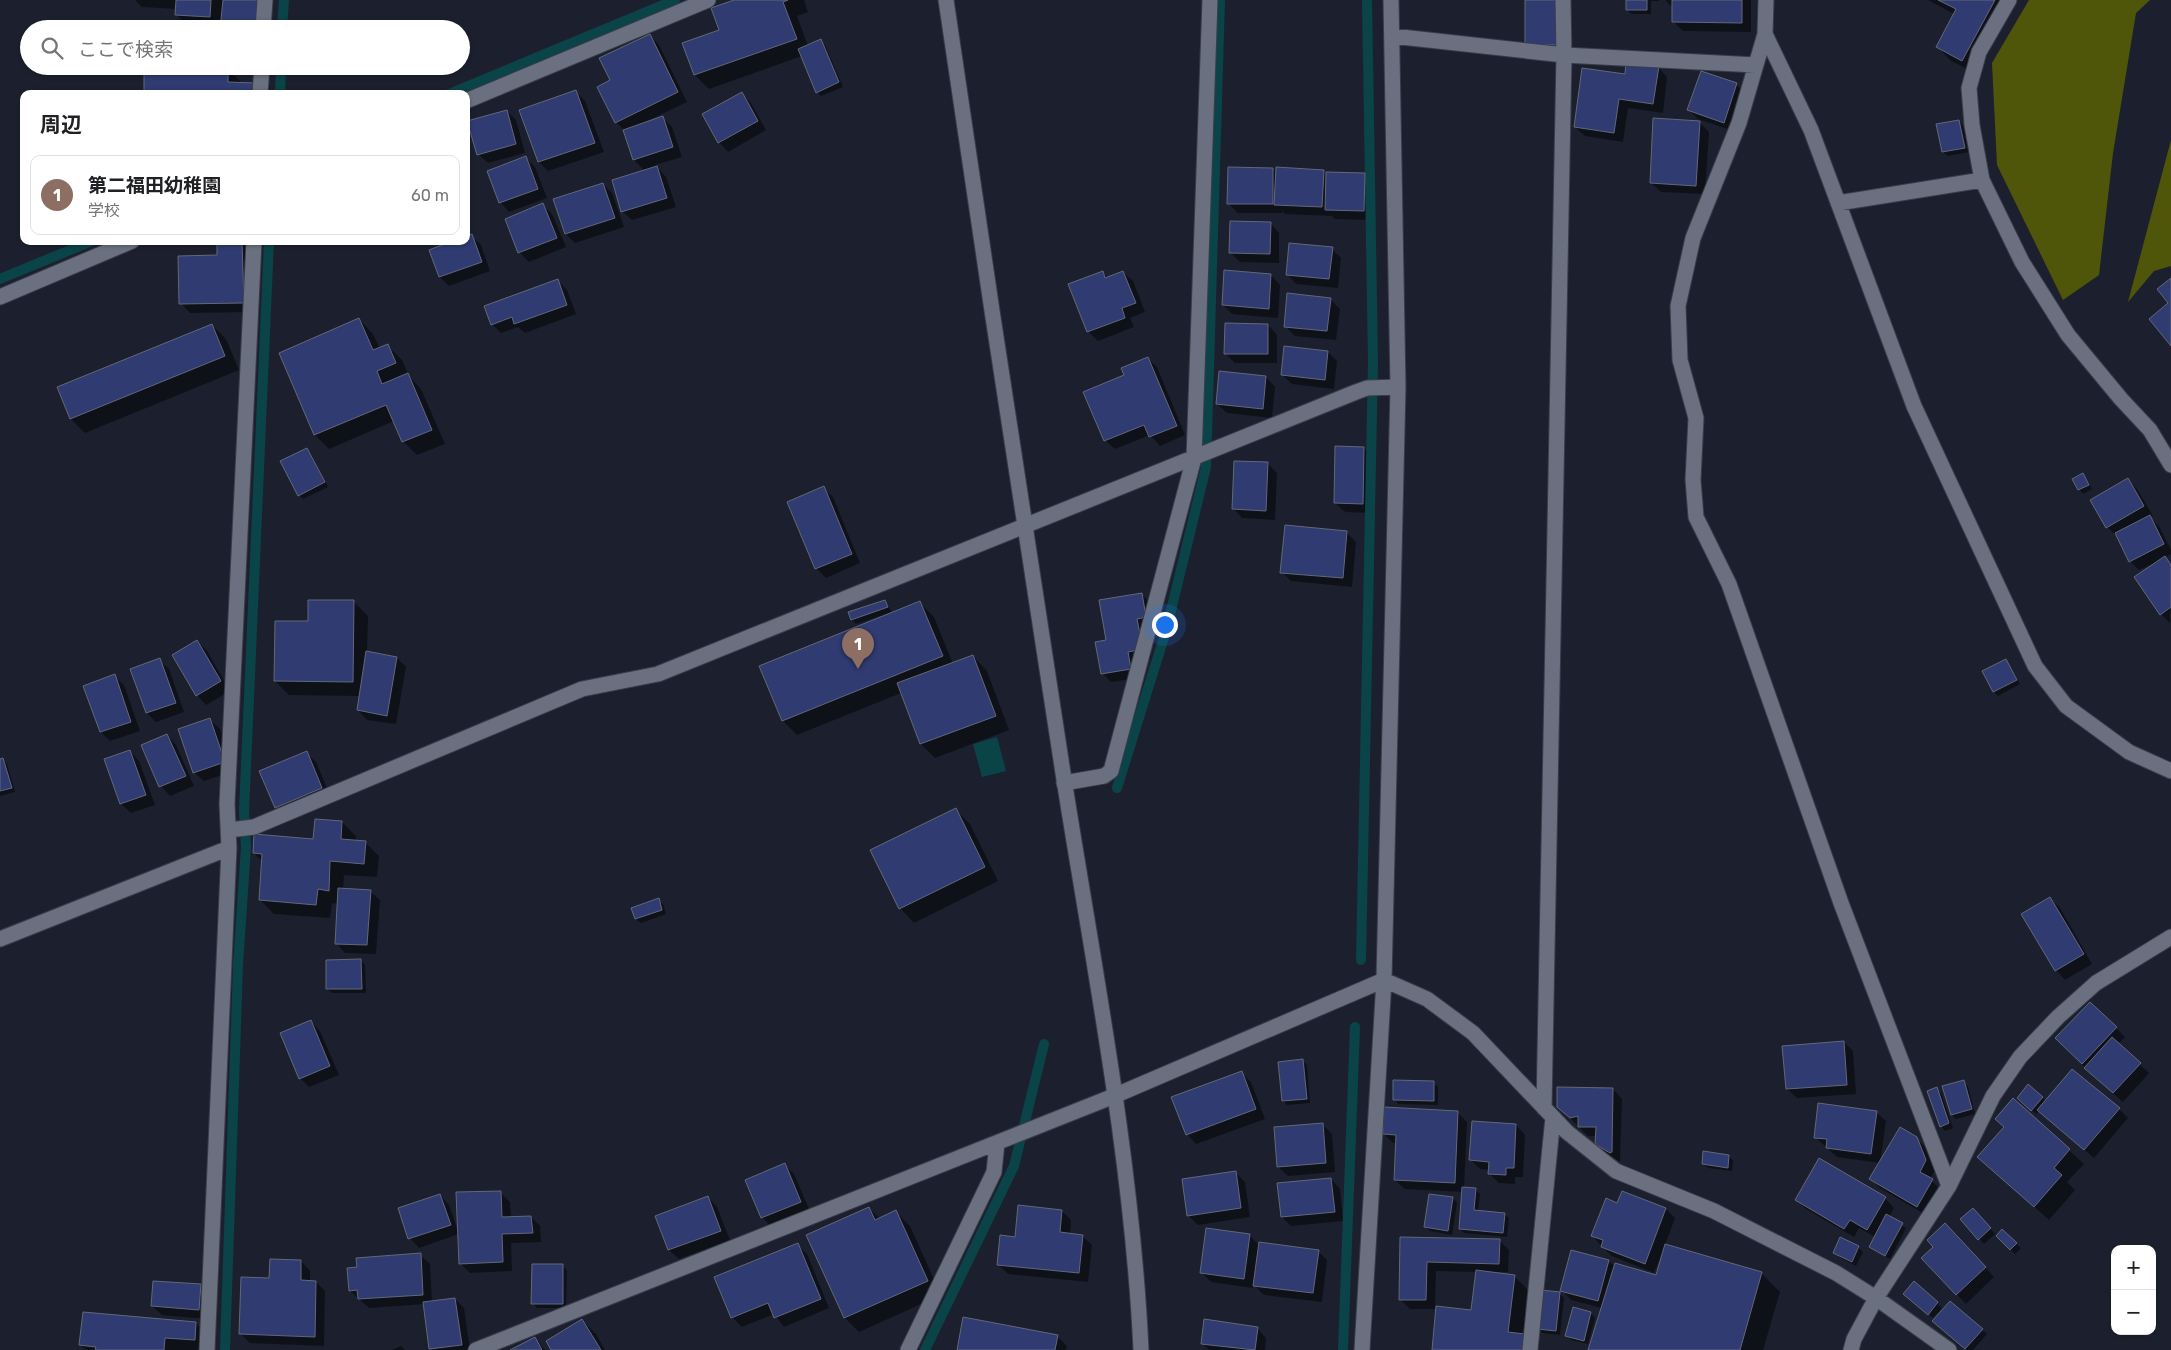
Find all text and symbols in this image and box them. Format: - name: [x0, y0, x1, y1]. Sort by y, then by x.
- search box: [20, 20, 470, 75]
- icon: search: [38, 34, 66, 62]
- text: ここで検索: [78, 38, 173, 61]
- text: 周辺: [40, 112, 82, 137]
- text: 第二福田幼稚園: [88, 174, 221, 197]
- text: 1: [53, 186, 61, 205]
- text: 60 m: [411, 186, 449, 205]
- text: 学校: [88, 201, 120, 220]
- your location: [1152, 612, 1178, 638]
- pin: 1: [842, 628, 874, 669]
- map controls: [2111, 1245, 2156, 1335]
- button: +: [2111, 1245, 2156, 1290]
- button: −: [2111, 1290, 2156, 1335]

